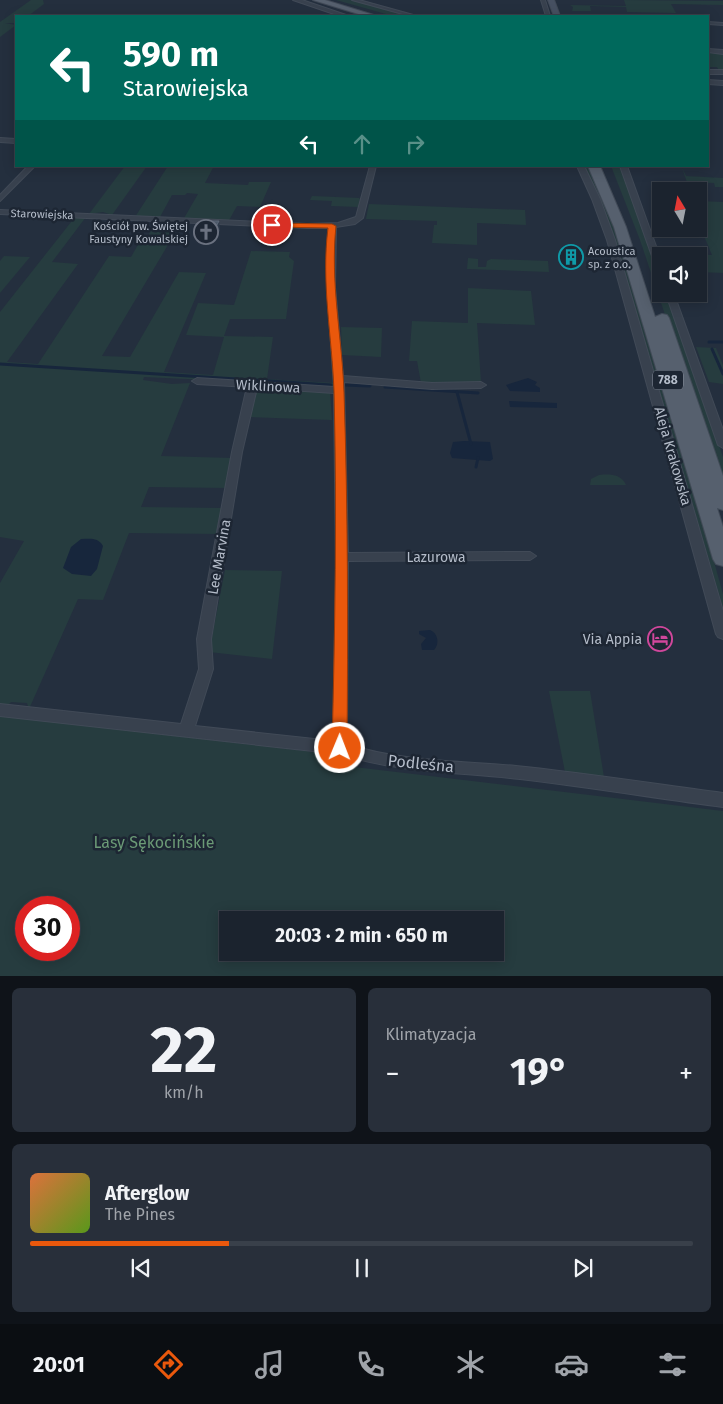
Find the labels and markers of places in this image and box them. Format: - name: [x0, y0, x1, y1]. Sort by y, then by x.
- pin: [251, 204, 293, 246]
- place label: Kościół pw. Świętej Faustyny Kowalskiej: [89, 219, 188, 246]
- church icon: Kościół pw. Świętej Faustyny Kowalskiej: [193, 219, 219, 245]
- building icon: Acoustica sp. z o.o.: [558, 244, 584, 270]
- place label: Acoustica sp. z o.o.: [588, 245, 636, 271]
- hotel icon: Via Appia: [647, 626, 673, 652]
- place label: Via Appia: [583, 631, 642, 648]

